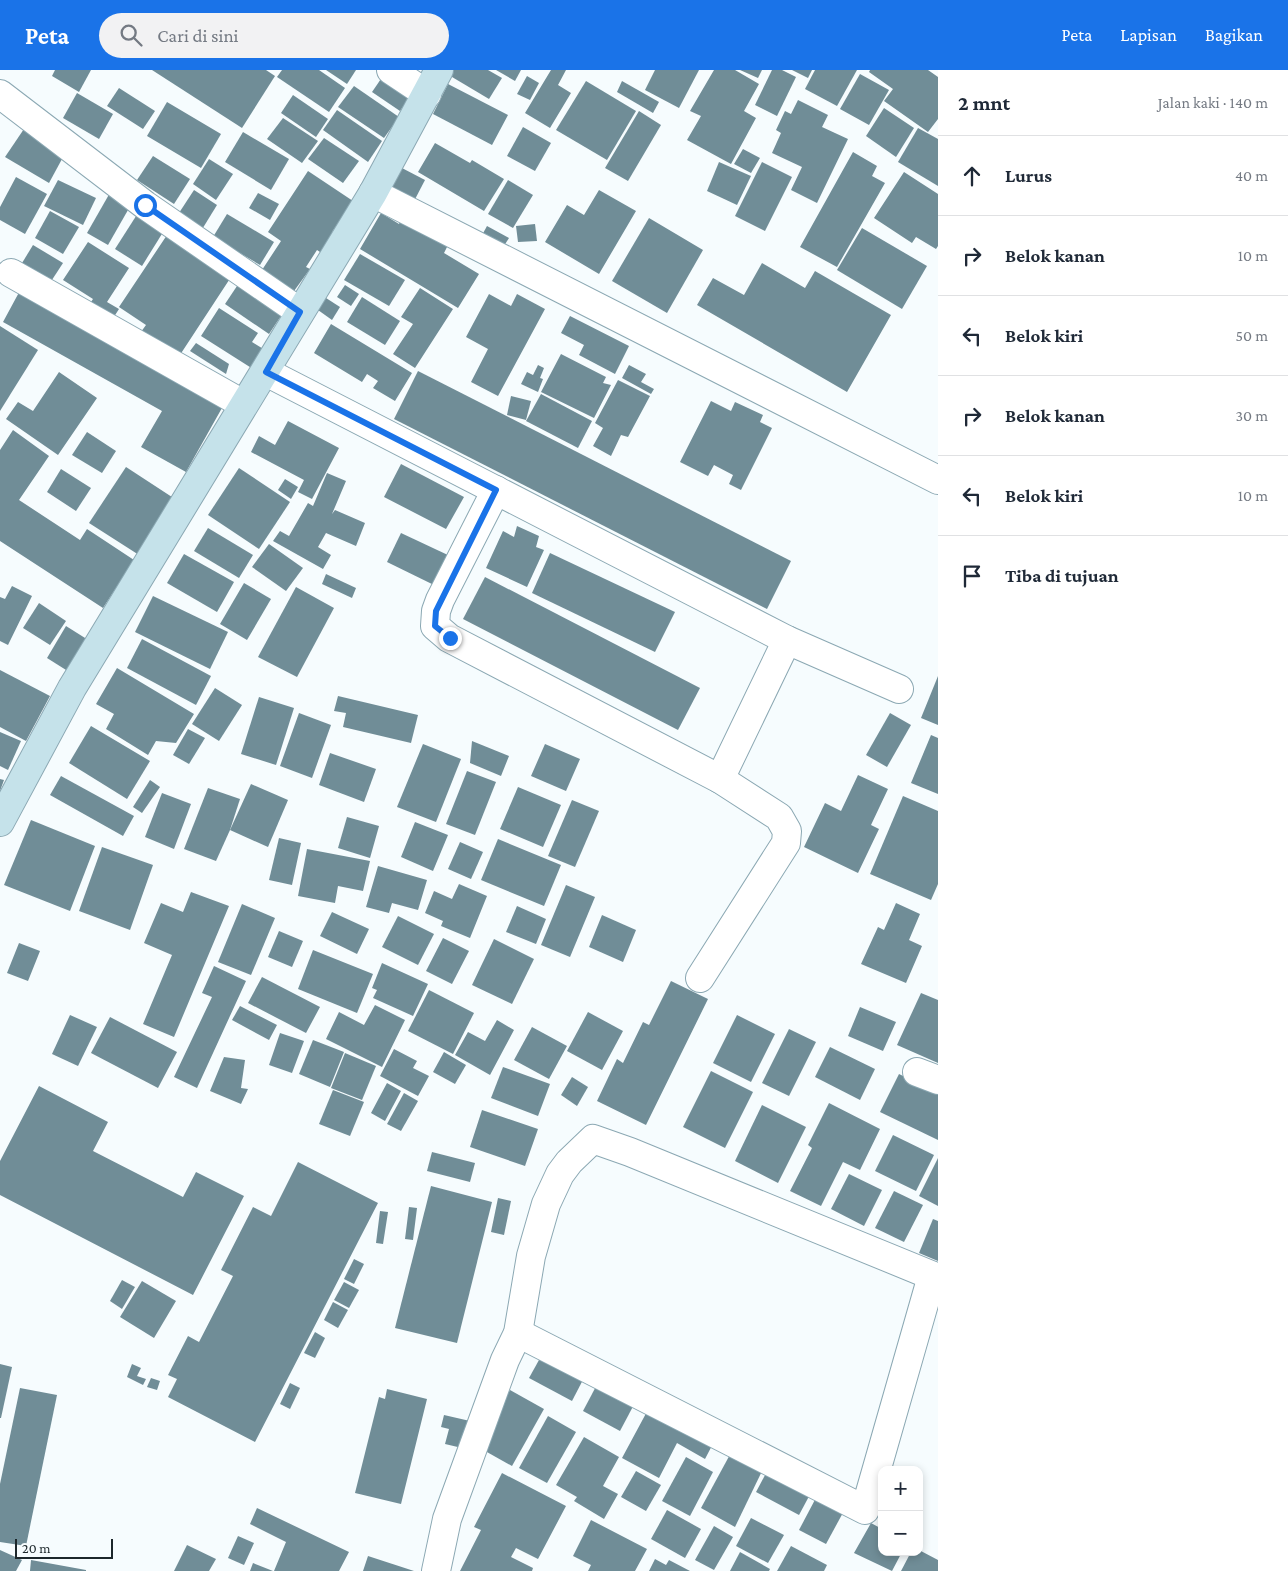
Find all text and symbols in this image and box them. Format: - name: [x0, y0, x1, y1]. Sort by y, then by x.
- search box: [99, 13, 449, 58]
- icon: search: [117, 21, 145, 49]
- text: Peta: [25, 22, 69, 49]
- text: Cari di sini: [157, 25, 239, 46]
- text: Peta: [1062, 25, 1092, 45]
- text: Lapisan: [1120, 25, 1177, 45]
- text: Bagikan: [1205, 25, 1263, 45]
- text: 2 mnt: [958, 91, 1010, 115]
- text: Jalan kaki · 140 m: [1158, 94, 1268, 111]
- icon: ahead: [958, 162, 986, 190]
- text: Lurus: [1005, 165, 1052, 186]
- text: 40 m: [1235, 167, 1268, 184]
- route start: [134, 194, 157, 217]
- icon: right: [958, 242, 986, 270]
- text: Belok kanan: [1005, 245, 1105, 266]
- text: 10 m: [1238, 247, 1268, 264]
- icon: left: [958, 322, 986, 350]
- text: Belok kiri: [1005, 325, 1083, 346]
- text: 50 m: [1236, 327, 1268, 344]
- icon: right: [958, 402, 986, 430]
- text: Belok kanan: [1005, 405, 1105, 426]
- text: 30 m: [1236, 407, 1268, 424]
- icon: left: [958, 482, 986, 510]
- text: Belok kiri: [1005, 485, 1083, 506]
- text: 10 m: [1238, 487, 1268, 504]
- icon: arrive: [958, 562, 986, 590]
- text: Tiba di tujuan: [1005, 565, 1119, 586]
- route end: [439, 627, 462, 650]
- map controls: [878, 1466, 923, 1556]
- button: +: [878, 1466, 923, 1511]
- button: −: [878, 1511, 923, 1556]
- scale bar: [15, 1536, 112, 1559]
- text: 20 m: [22, 1540, 50, 1556]

